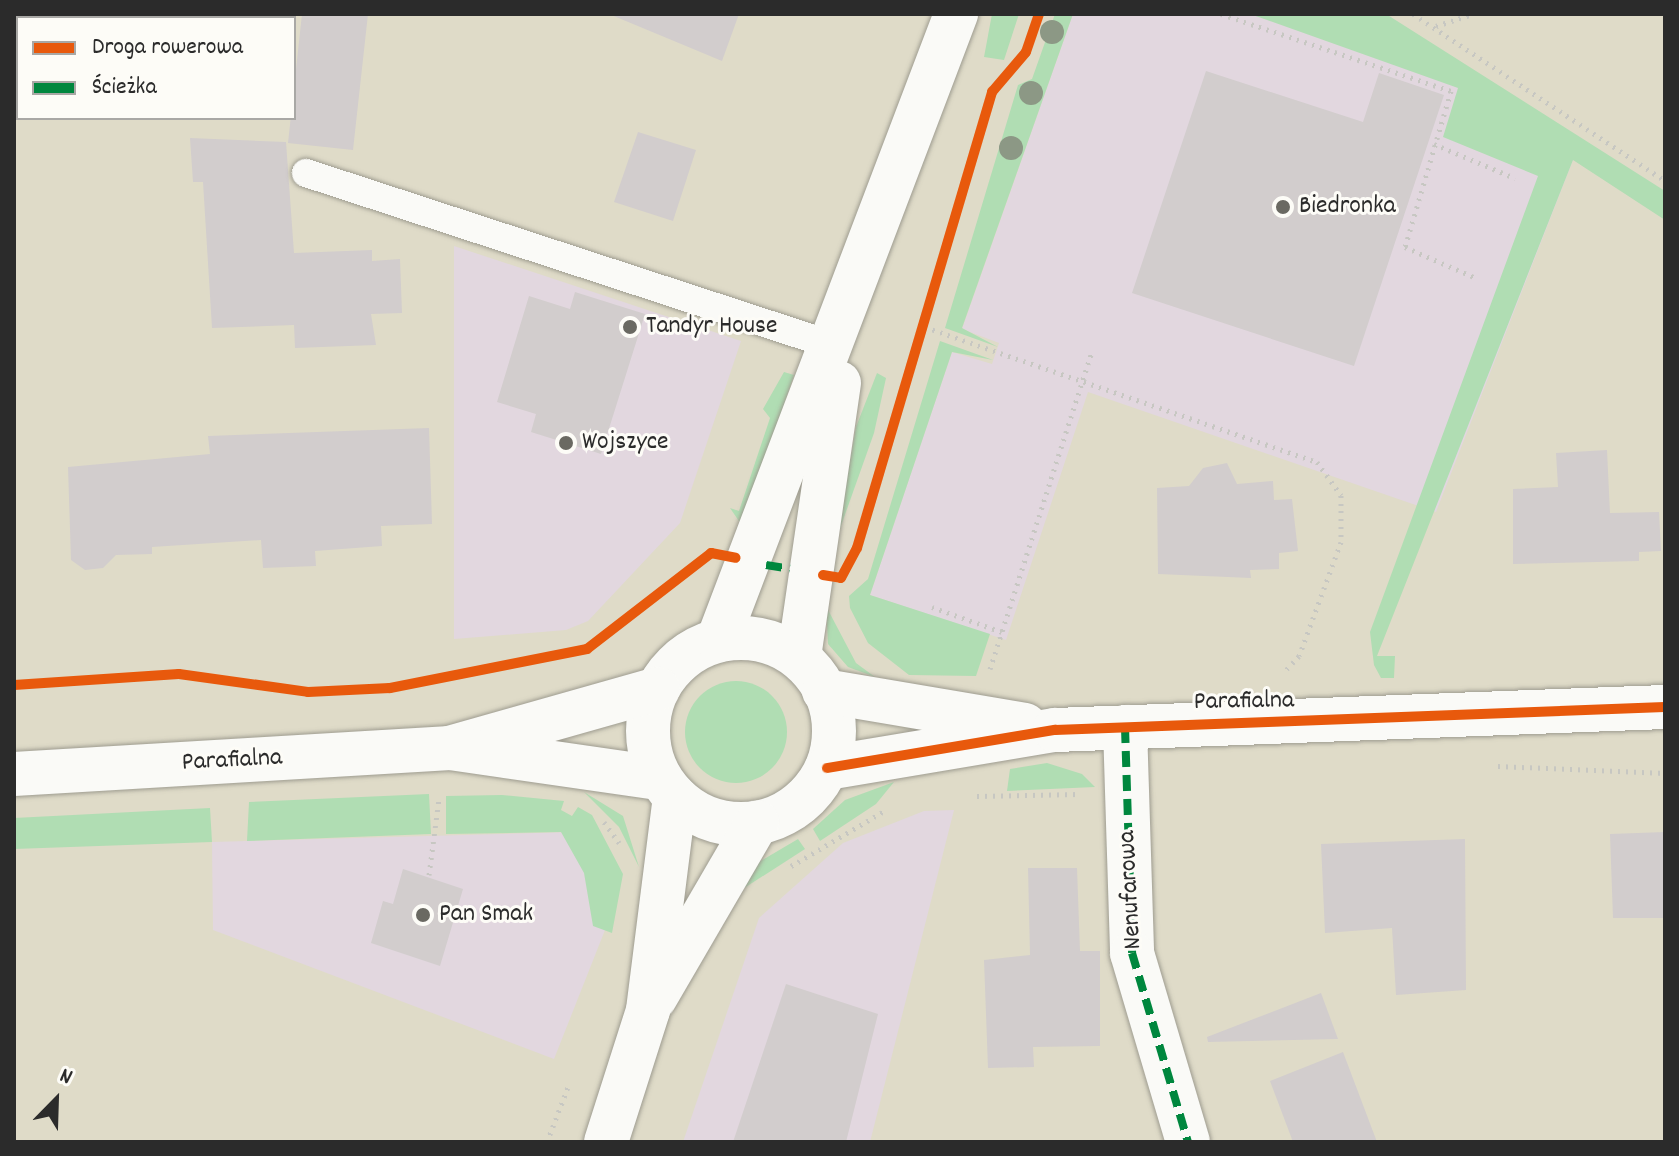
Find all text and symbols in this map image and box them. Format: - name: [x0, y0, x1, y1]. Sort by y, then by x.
- legend: [16, 16, 296, 120]
- text: Droga rowerowa: [92, 31, 243, 65]
- text: Ścieżka: [92, 71, 157, 105]
- place label: Biedronka: [1299, 191, 1396, 223]
- marker: Biedronka: [1274, 198, 1292, 216]
- place label: Tandyr House: [646, 311, 777, 343]
- marker: Tandyr House: [621, 318, 639, 336]
- place label: Wojszyce: [582, 427, 669, 459]
- marker: Wojszyce: [557, 434, 575, 452]
- street label: Parafialna: [1194, 686, 1294, 718]
- street label: Parafialna: [181, 743, 283, 779]
- street label: Nenufarowa: [1112, 830, 1150, 950]
- place label: Pan Smak: [439, 899, 533, 931]
- marker: Pan Smak: [414, 906, 432, 924]
- north arrow: [16, 1060, 96, 1140]
- text: N: [55, 1061, 77, 1094]

